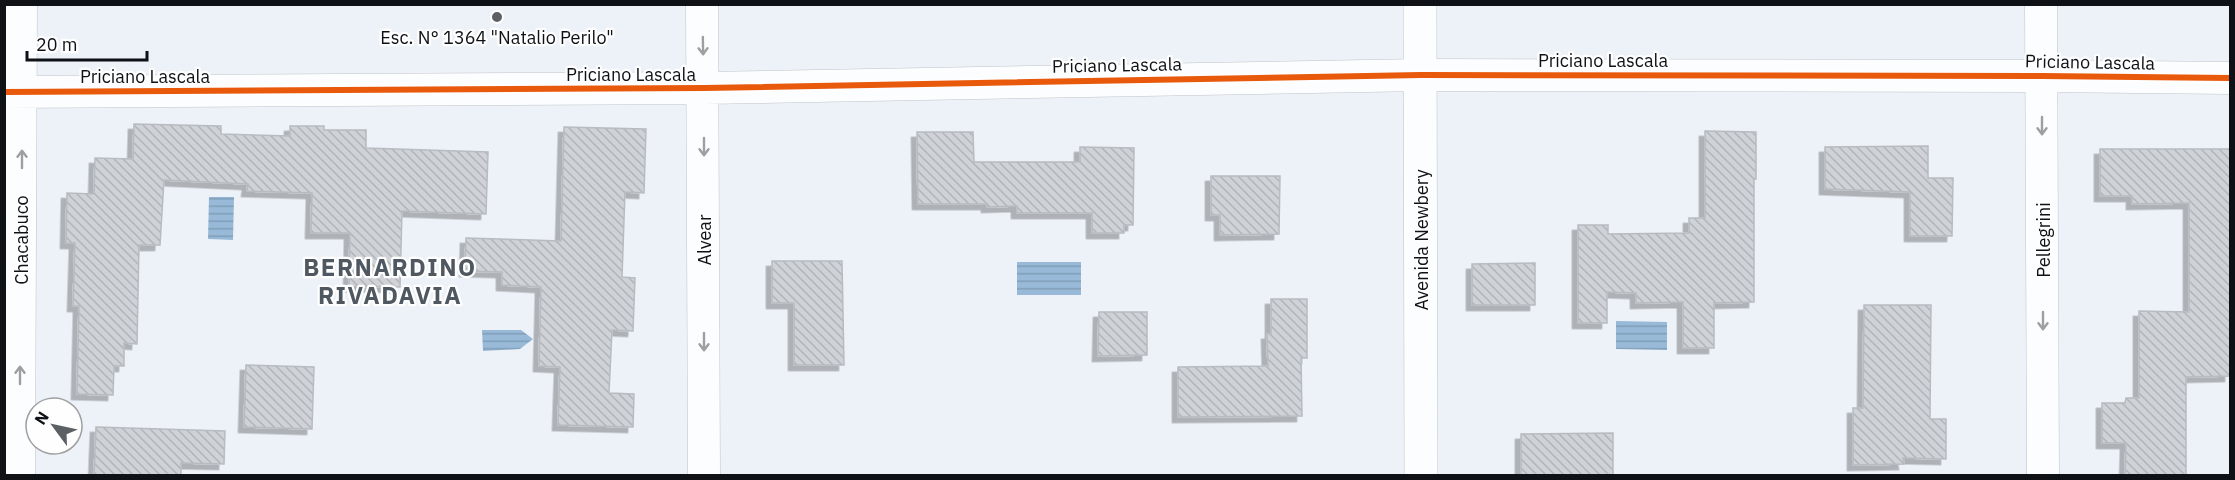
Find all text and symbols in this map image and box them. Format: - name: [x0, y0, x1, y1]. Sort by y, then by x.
- marker: Esc. N° 1364 "Natalio Perilo": [490, 10, 504, 24]
- scale bar: [27, 24, 147, 62]
- place label: Esc. N° 1364 "Natalio Perilo": [380, 26, 614, 49]
- text: 20 m: [36, 33, 78, 56]
- one-way arrow: [697, 36, 709, 56]
- street label: Priciano Lascala: [1538, 49, 1668, 72]
- street label: Priciano Lascala: [2025, 49, 2156, 75]
- street label: Priciano Lascala: [1052, 52, 1183, 78]
- street label: Priciano Lascala: [566, 63, 696, 86]
- street label: Priciano Lascala: [80, 65, 210, 88]
- one-way arrow: [2036, 115, 2048, 135]
- one-way arrow: [698, 136, 710, 156]
- one-way arrow: [16, 150, 27, 170]
- street label: Avenida Newbery: [1410, 169, 1433, 311]
- street label: Chacabuco: [10, 195, 33, 285]
- street label: Pellegrini: [2032, 202, 2055, 278]
- street label: Alvear: [693, 214, 716, 266]
- district label: BERNARDINO RIVADAVIA: [303, 251, 477, 311]
- one-way arrow: [2037, 310, 2049, 330]
- one-way arrow: [698, 331, 710, 351]
- one-way arrow: [14, 366, 26, 386]
- north arrow: [24, 396, 84, 456]
- text: N: [30, 408, 53, 428]

